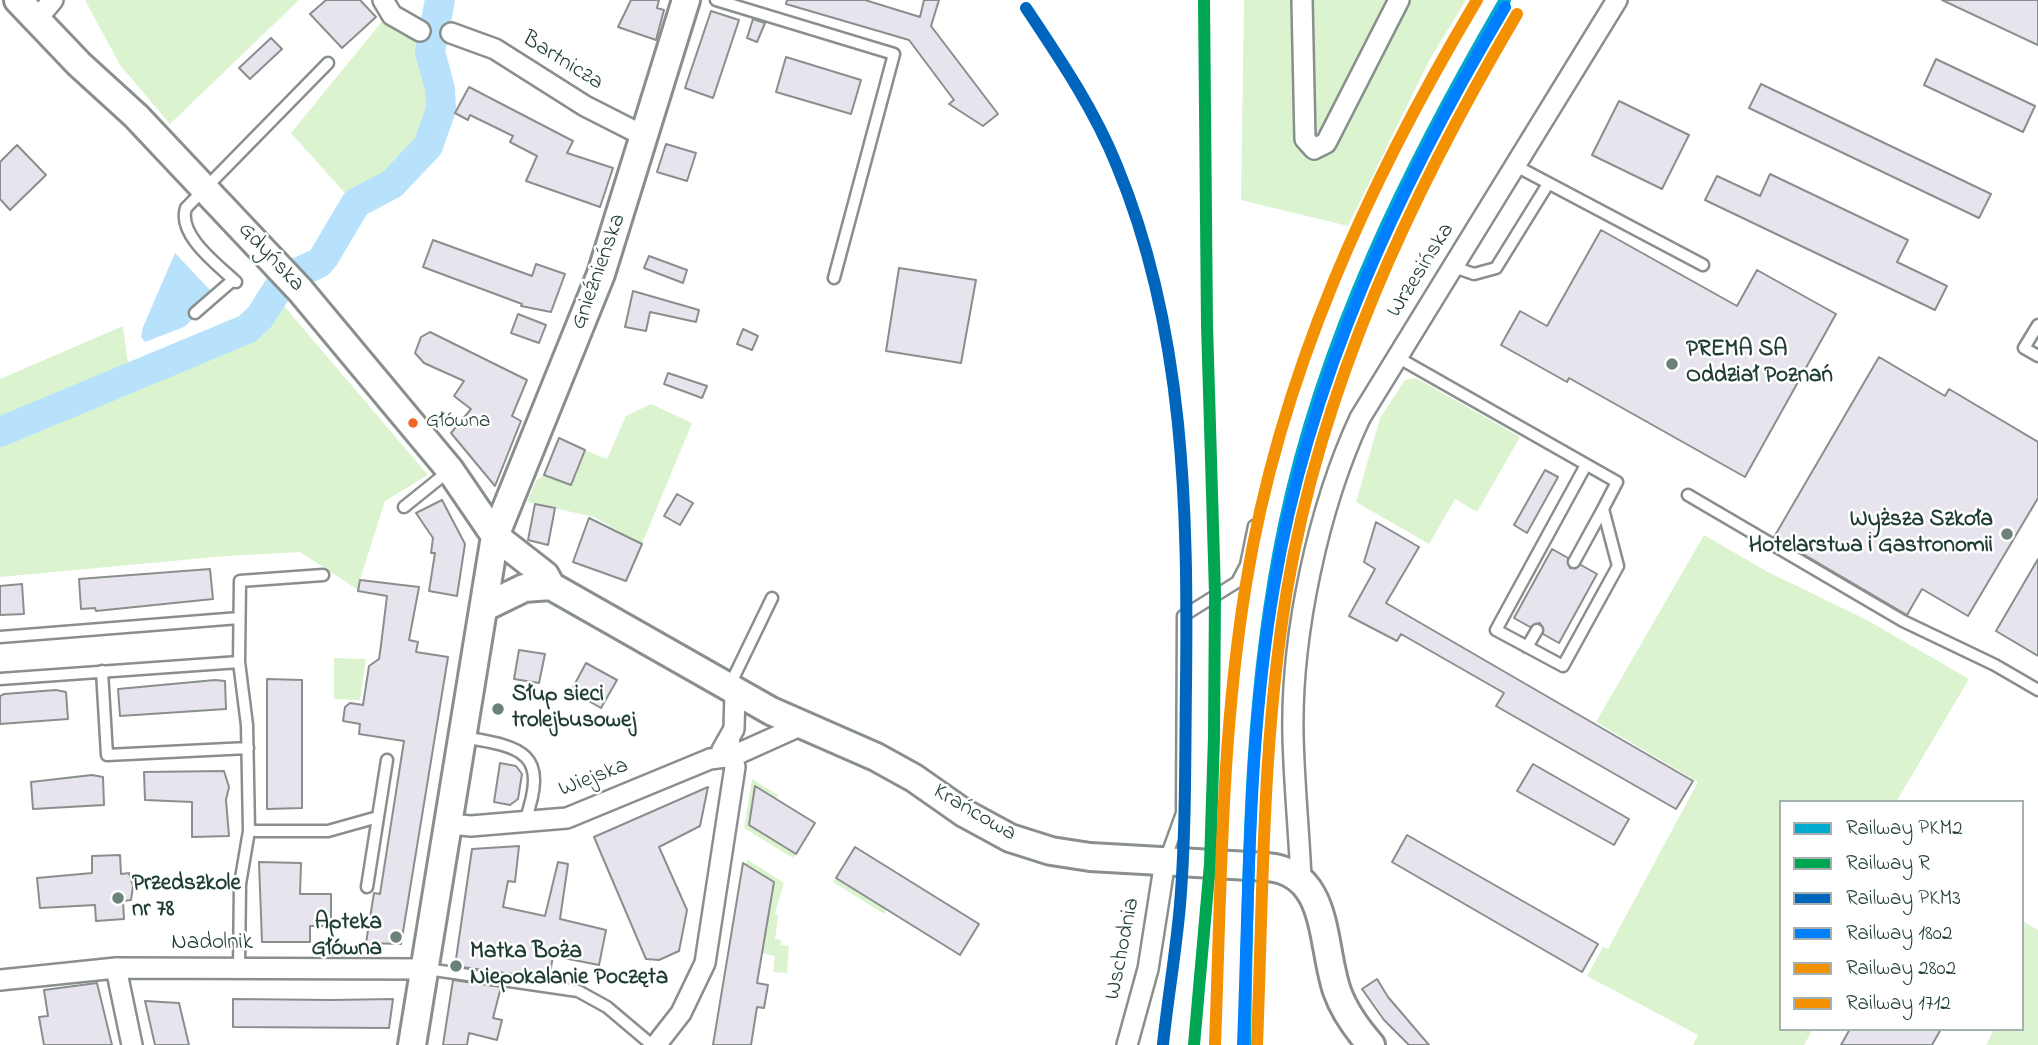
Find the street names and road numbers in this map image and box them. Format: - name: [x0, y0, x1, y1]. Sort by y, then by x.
- street label: Bartnicza: [516, 26, 608, 98]
- street label: Gnieźnieńska: [566, 210, 634, 334]
- street label: Gdyńska: [231, 217, 309, 299]
- street label: Wrzesińska: [1382, 219, 1462, 323]
- street label: Wiejska: [555, 753, 633, 805]
- street label: Krańcowa: [927, 779, 1021, 849]
- street label: Wschodnia: [1101, 896, 1147, 1002]
- street label: Nadolnik: [171, 930, 253, 958]

